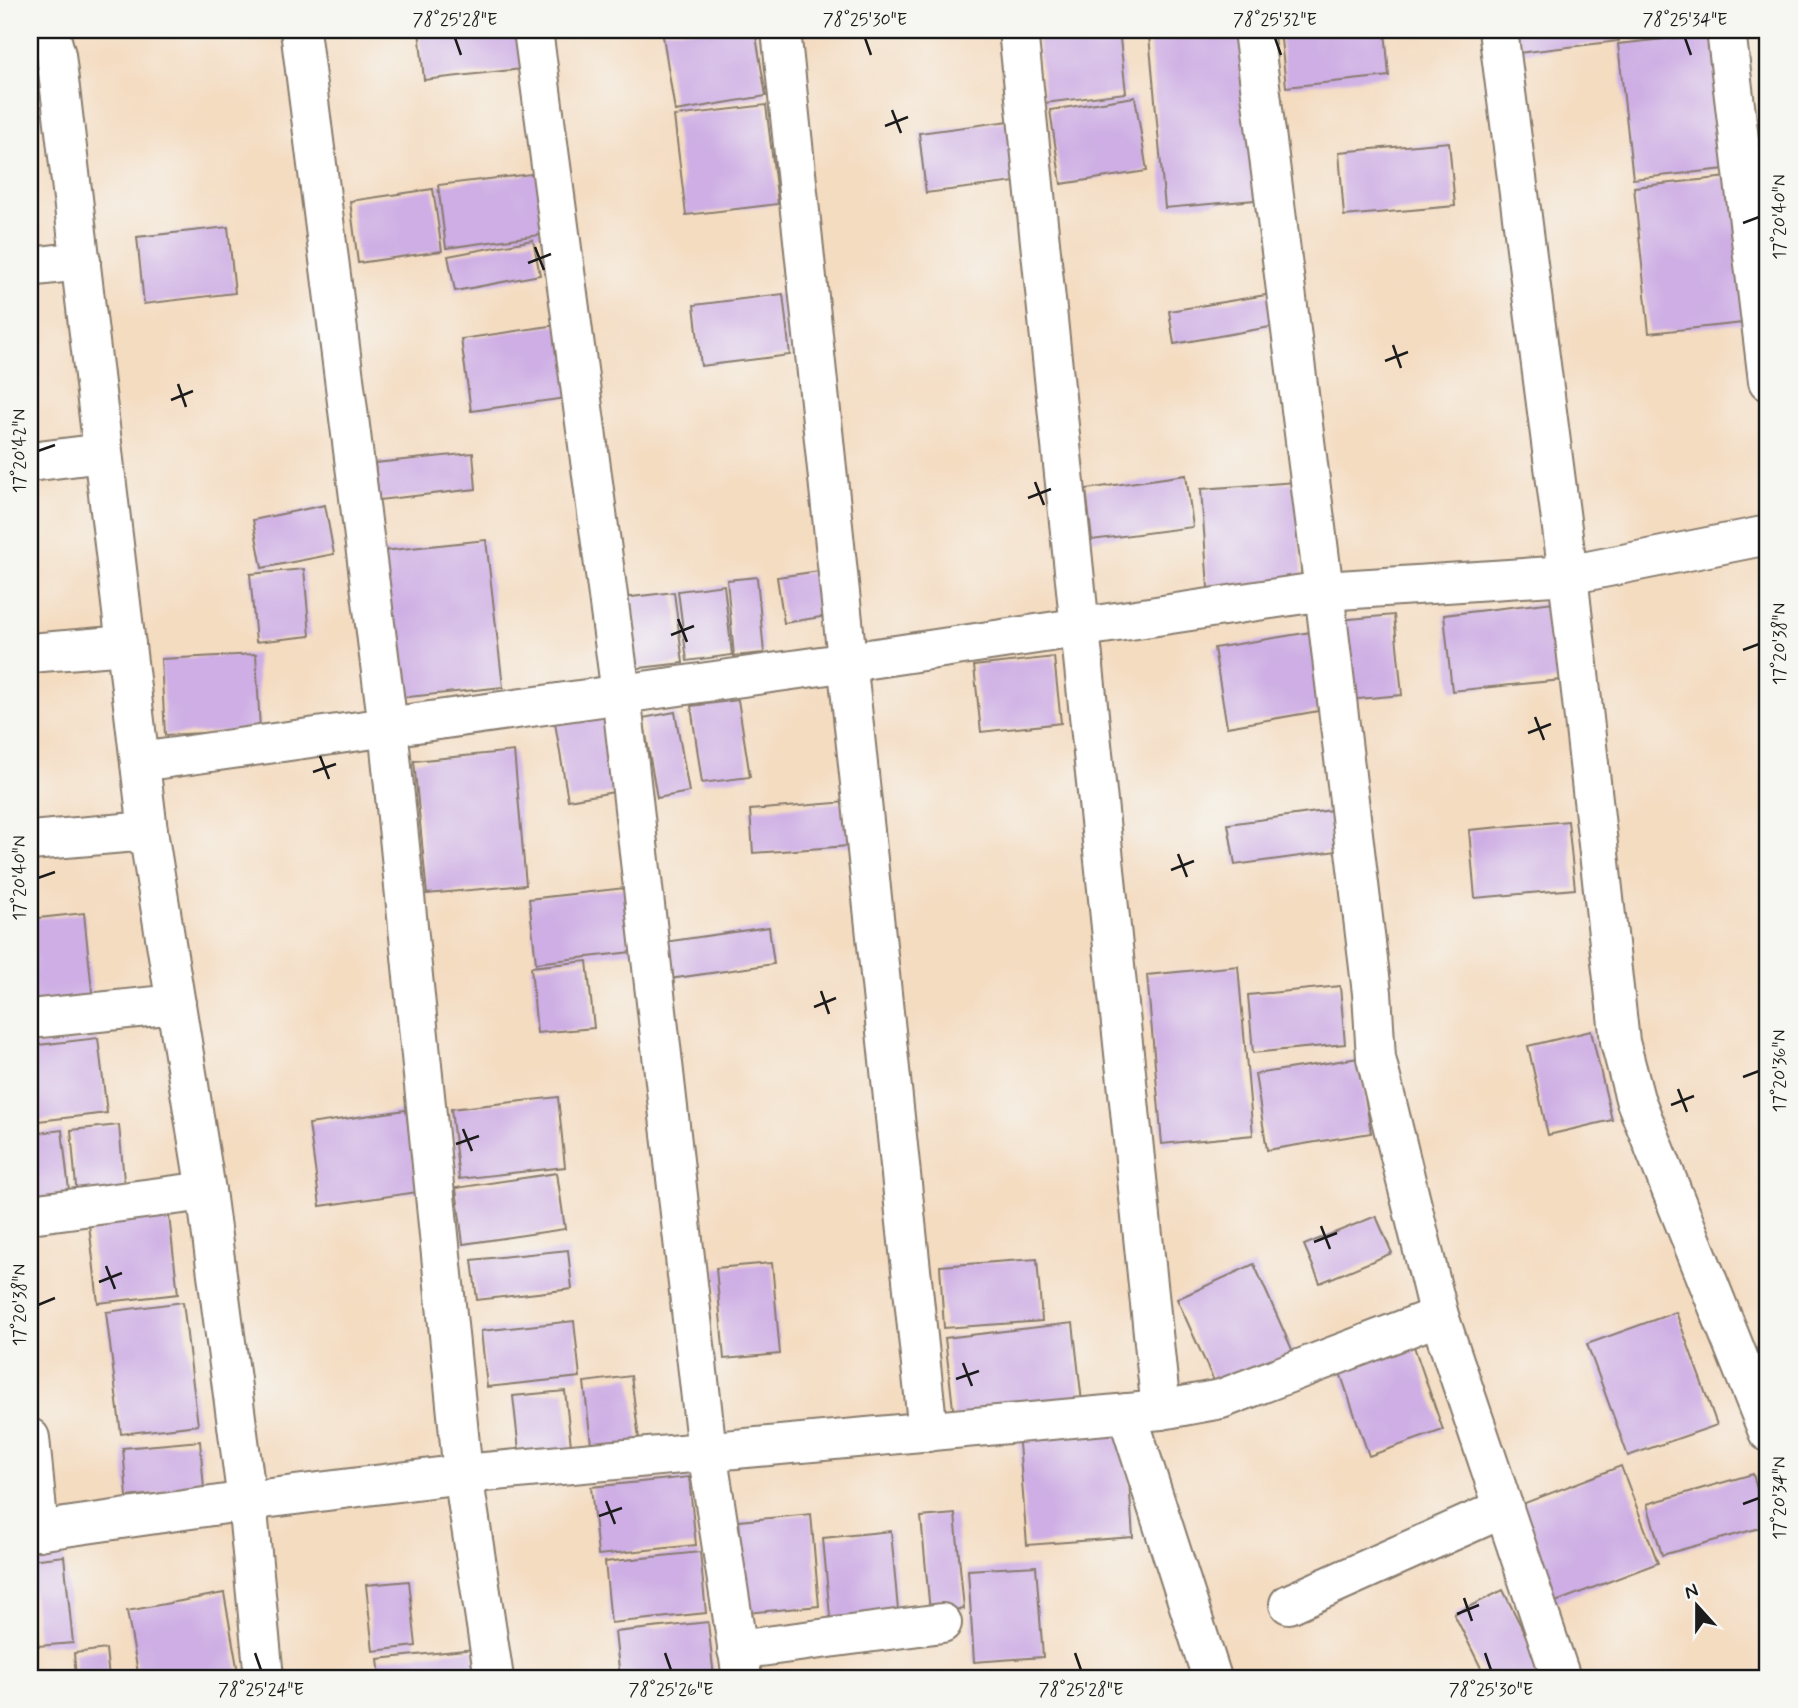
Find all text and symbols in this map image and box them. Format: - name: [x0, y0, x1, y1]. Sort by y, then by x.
- text: 78°25'28"E: [413, 8, 497, 32]
- text: 78°25'30"E: [823, 8, 907, 32]
- text: 78°25'32"E: [1233, 8, 1317, 32]
- text: 78°25'34"E: [1642, 8, 1728, 32]
- text: 17°20'40"N: [1768, 174, 1792, 260]
- text: 17°20'42"N: [8, 409, 32, 493]
- text: 17°20'38"N: [1768, 603, 1792, 685]
- text: 17°20'40"N: [8, 835, 32, 921]
- text: 17°20'36"N: [1768, 1030, 1792, 1112]
- text: 17°20'38"N: [8, 1264, 32, 1346]
- text: 17°20'34"N: [1768, 1456, 1792, 1540]
- north arrow: [1661, 1572, 1731, 1642]
- text: N: [1681, 1578, 1702, 1605]
- text: 78°25'24"E: [218, 1678, 304, 1702]
- text: 78°25'26"E: [629, 1678, 713, 1702]
- text: 78°25'28"E: [1039, 1678, 1123, 1702]
- text: 78°25'30"E: [1449, 1678, 1533, 1702]

